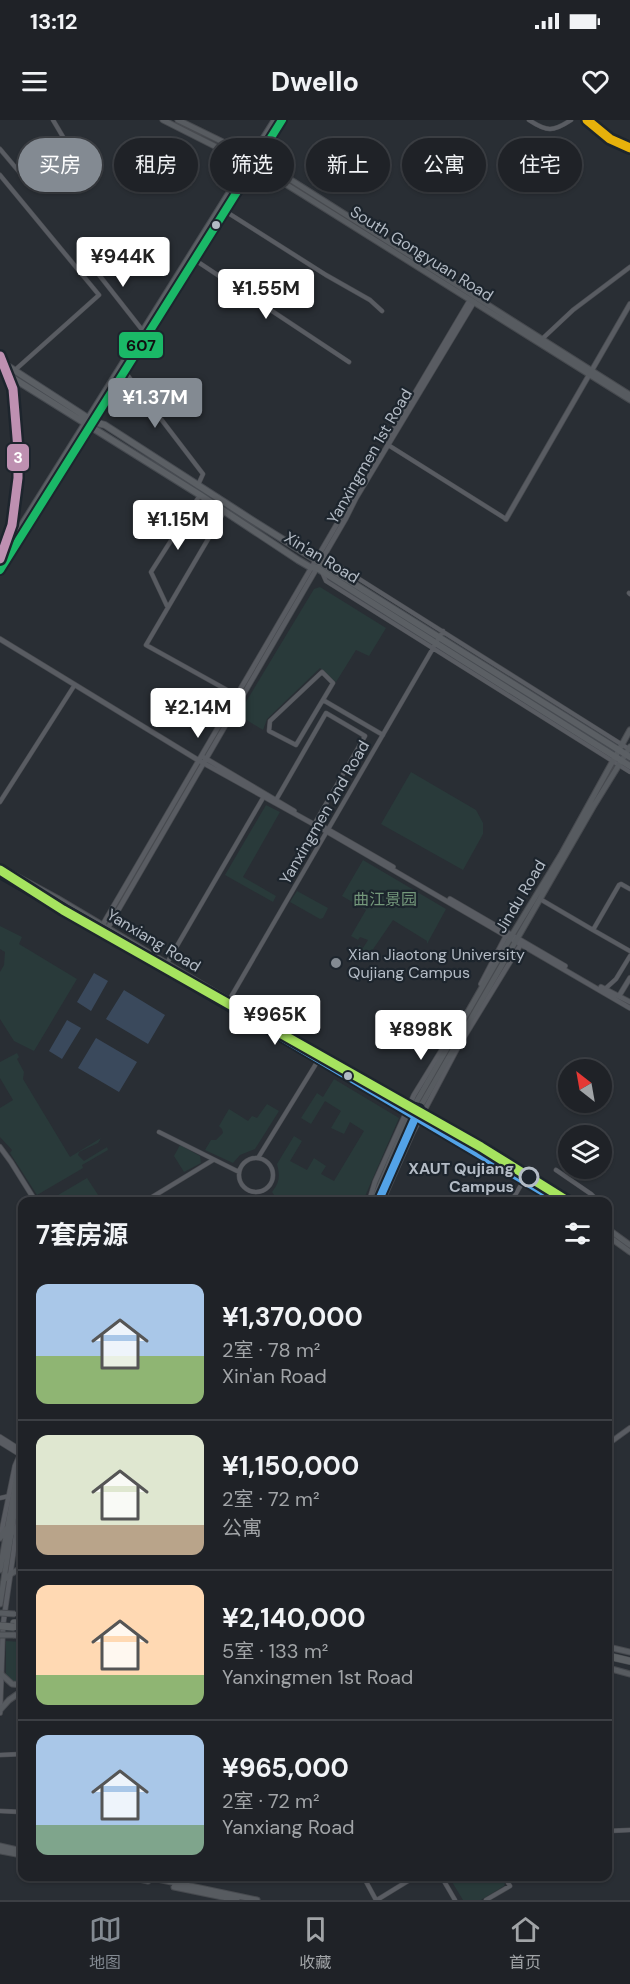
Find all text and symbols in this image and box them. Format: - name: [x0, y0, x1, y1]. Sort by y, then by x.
- text: 13:12: [30, 7, 78, 36]
- text: Dwello: [271, 64, 359, 99]
- icon: menu: [18, 65, 51, 98]
- icon: heart: [579, 65, 612, 98]
- chip: 买房: [18, 138, 102, 192]
- chip: 租房: [114, 138, 198, 192]
- chip: 筛选: [210, 138, 294, 192]
- chip: 新上: [306, 138, 390, 192]
- chip: 公寓: [402, 138, 486, 192]
- chip: 住宅: [498, 138, 582, 192]
- street label: South Gongyuan Road: [346, 201, 497, 306]
- unlabelled marker: [210, 219, 222, 231]
- pin: ¥944K: [81, 237, 165, 288]
- text: ¥944K: [91, 243, 155, 269]
- pin: ¥1.55M: [217, 269, 315, 320]
- text: ¥1.55M: [232, 275, 300, 301]
- line badge: 607: [118, 331, 164, 359]
- text: 607: [126, 335, 156, 356]
- pin: ¥1.37M: [106, 378, 204, 429]
- text: ¥1.37M: [122, 384, 188, 410]
- street label: Yanxingmen 1st Road: [322, 385, 417, 528]
- line badge: 3: [6, 443, 30, 472]
- text: 3: [13, 447, 23, 468]
- pin: ¥1.15M: [129, 500, 227, 551]
- text: ¥1.15M: [147, 506, 209, 532]
- street label: Xin'an Road: [280, 527, 363, 588]
- pin: ¥2.14M: [149, 688, 247, 739]
- text: ¥2.14M: [165, 694, 231, 720]
- street label: Yanxingmen 2nd Road: [275, 737, 374, 888]
- street label: Jindu Road: [490, 856, 550, 937]
- park label: 曲江景园: [353, 889, 417, 910]
- street label: Yanxiang Road: [103, 904, 205, 977]
- place label: Xian Jiaotong University Qujiang Campus: [348, 944, 525, 983]
- marker: Xian Jiaotong University Qujiang Campus: [329, 956, 343, 970]
- pin: ¥965K: [233, 995, 317, 1046]
- text: ¥965K: [243, 1001, 307, 1027]
- pin: ¥898K: [379, 1010, 463, 1061]
- text: ¥898K: [389, 1016, 453, 1042]
- north arrow: [558, 1059, 612, 1113]
- map controls: [558, 1059, 612, 1179]
- unlabelled marker: [342, 1070, 354, 1082]
- button: layers: [558, 1125, 612, 1179]
- place label: XAUT Qujiang Campus: [408, 1158, 514, 1197]
- marker: XAUT Qujiang Campus: [519, 1167, 539, 1187]
- icon: filters: [561, 1217, 594, 1250]
- text: 7套房源: [36, 1218, 128, 1252]
- text: ¥1,370,000: [222, 1300, 363, 1334]
- icon: home: [84, 1308, 156, 1380]
- text: 2室 · 78 m²: [222, 1337, 320, 1363]
- text: Xin'an Road: [222, 1363, 327, 1389]
- text: ¥1,150,000: [222, 1449, 359, 1483]
- icon: home: [84, 1459, 156, 1531]
- text: 2室 · 72 m²: [222, 1486, 320, 1512]
- text: 公寓: [222, 1515, 262, 1541]
- text: ¥2,140,000: [222, 1601, 366, 1635]
- icon: home: [84, 1609, 156, 1681]
- text: 5室 · 133 m²: [222, 1638, 328, 1664]
- text: Yanxingmen 1st Road: [222, 1664, 413, 1690]
- text: ¥965,000: [222, 1751, 349, 1785]
- icon: home: [84, 1759, 156, 1831]
- text: 2室 · 72 m²: [222, 1788, 320, 1814]
- text: Yanxiang Road: [222, 1814, 355, 1840]
- tab: 地图: [89, 1913, 122, 1973]
- tab: 收藏: [299, 1913, 332, 1973]
- tab: 首页: [509, 1913, 542, 1973]

